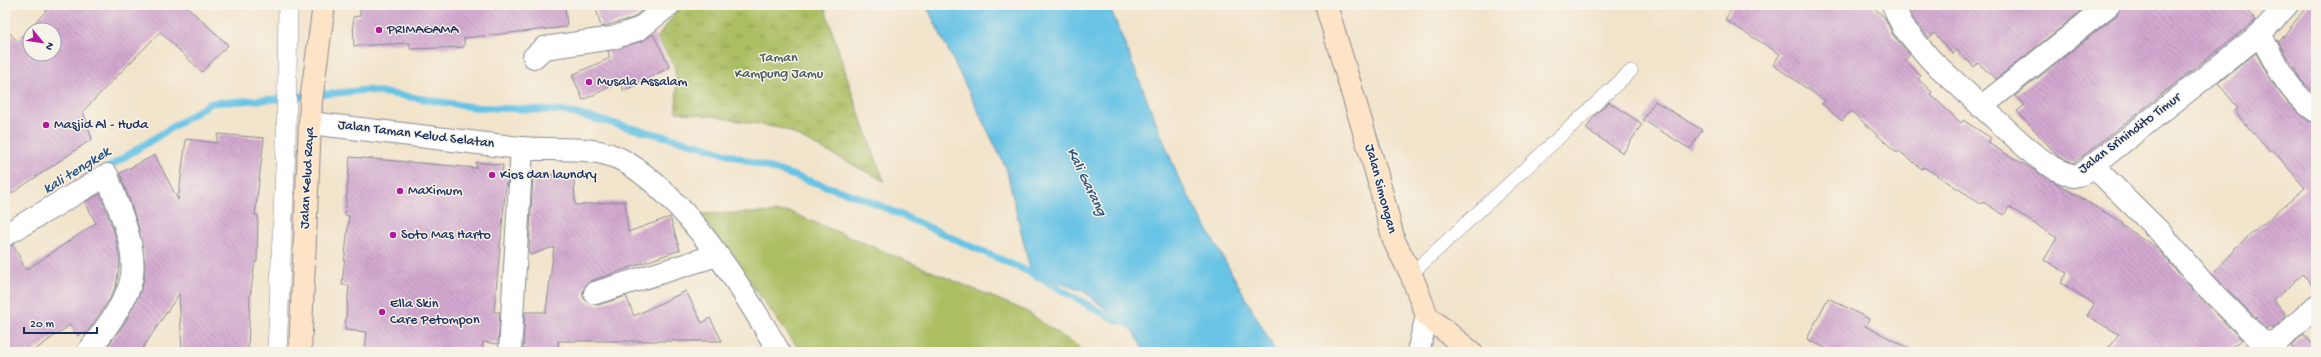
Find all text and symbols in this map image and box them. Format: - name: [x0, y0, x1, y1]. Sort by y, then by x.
- north arrow: [22, 22, 62, 62]
- place label: PRIMAGAMA: [386, 22, 459, 39]
- marker: PRIMAGAMA: [374, 25, 384, 35]
- text: N: [42, 40, 56, 52]
- park label: Taman Kampung Jamu: [735, 50, 824, 83]
- place label: Musala Assalam: [597, 74, 688, 91]
- marker: Musala Assalam: [584, 77, 594, 87]
- street label: Jalan Srinindito Timur: [2075, 89, 2186, 178]
- place label: Masjid Al - Huda: [54, 117, 149, 134]
- street label: Jalan Taman Kelud Selatan: [337, 117, 496, 153]
- marker: Masjid Al - Huda: [41, 120, 51, 130]
- street label: Jalan Kelud Raya: [297, 125, 319, 229]
- street label: Jalan Simongan: [1360, 142, 1400, 236]
- water label: kali tengkek: [40, 143, 115, 199]
- water label: Kali Garang: [1062, 145, 1111, 220]
- place label: Kios dan laundry: [500, 167, 597, 184]
- marker: Kios dan laundry: [487, 170, 497, 180]
- place label: Maximum: [408, 183, 462, 200]
- marker: Maximum: [395, 186, 405, 196]
- place label: Soto Mas Harto: [401, 227, 491, 244]
- marker: Soto Mas Harto: [388, 230, 398, 240]
- place label: Ella Skin Care Petompon: [390, 296, 480, 329]
- marker: Ella Skin Care Petompon: [377, 307, 387, 317]
- scale bar: [24, 309, 97, 335]
- text: 20 m: [30, 318, 55, 332]

